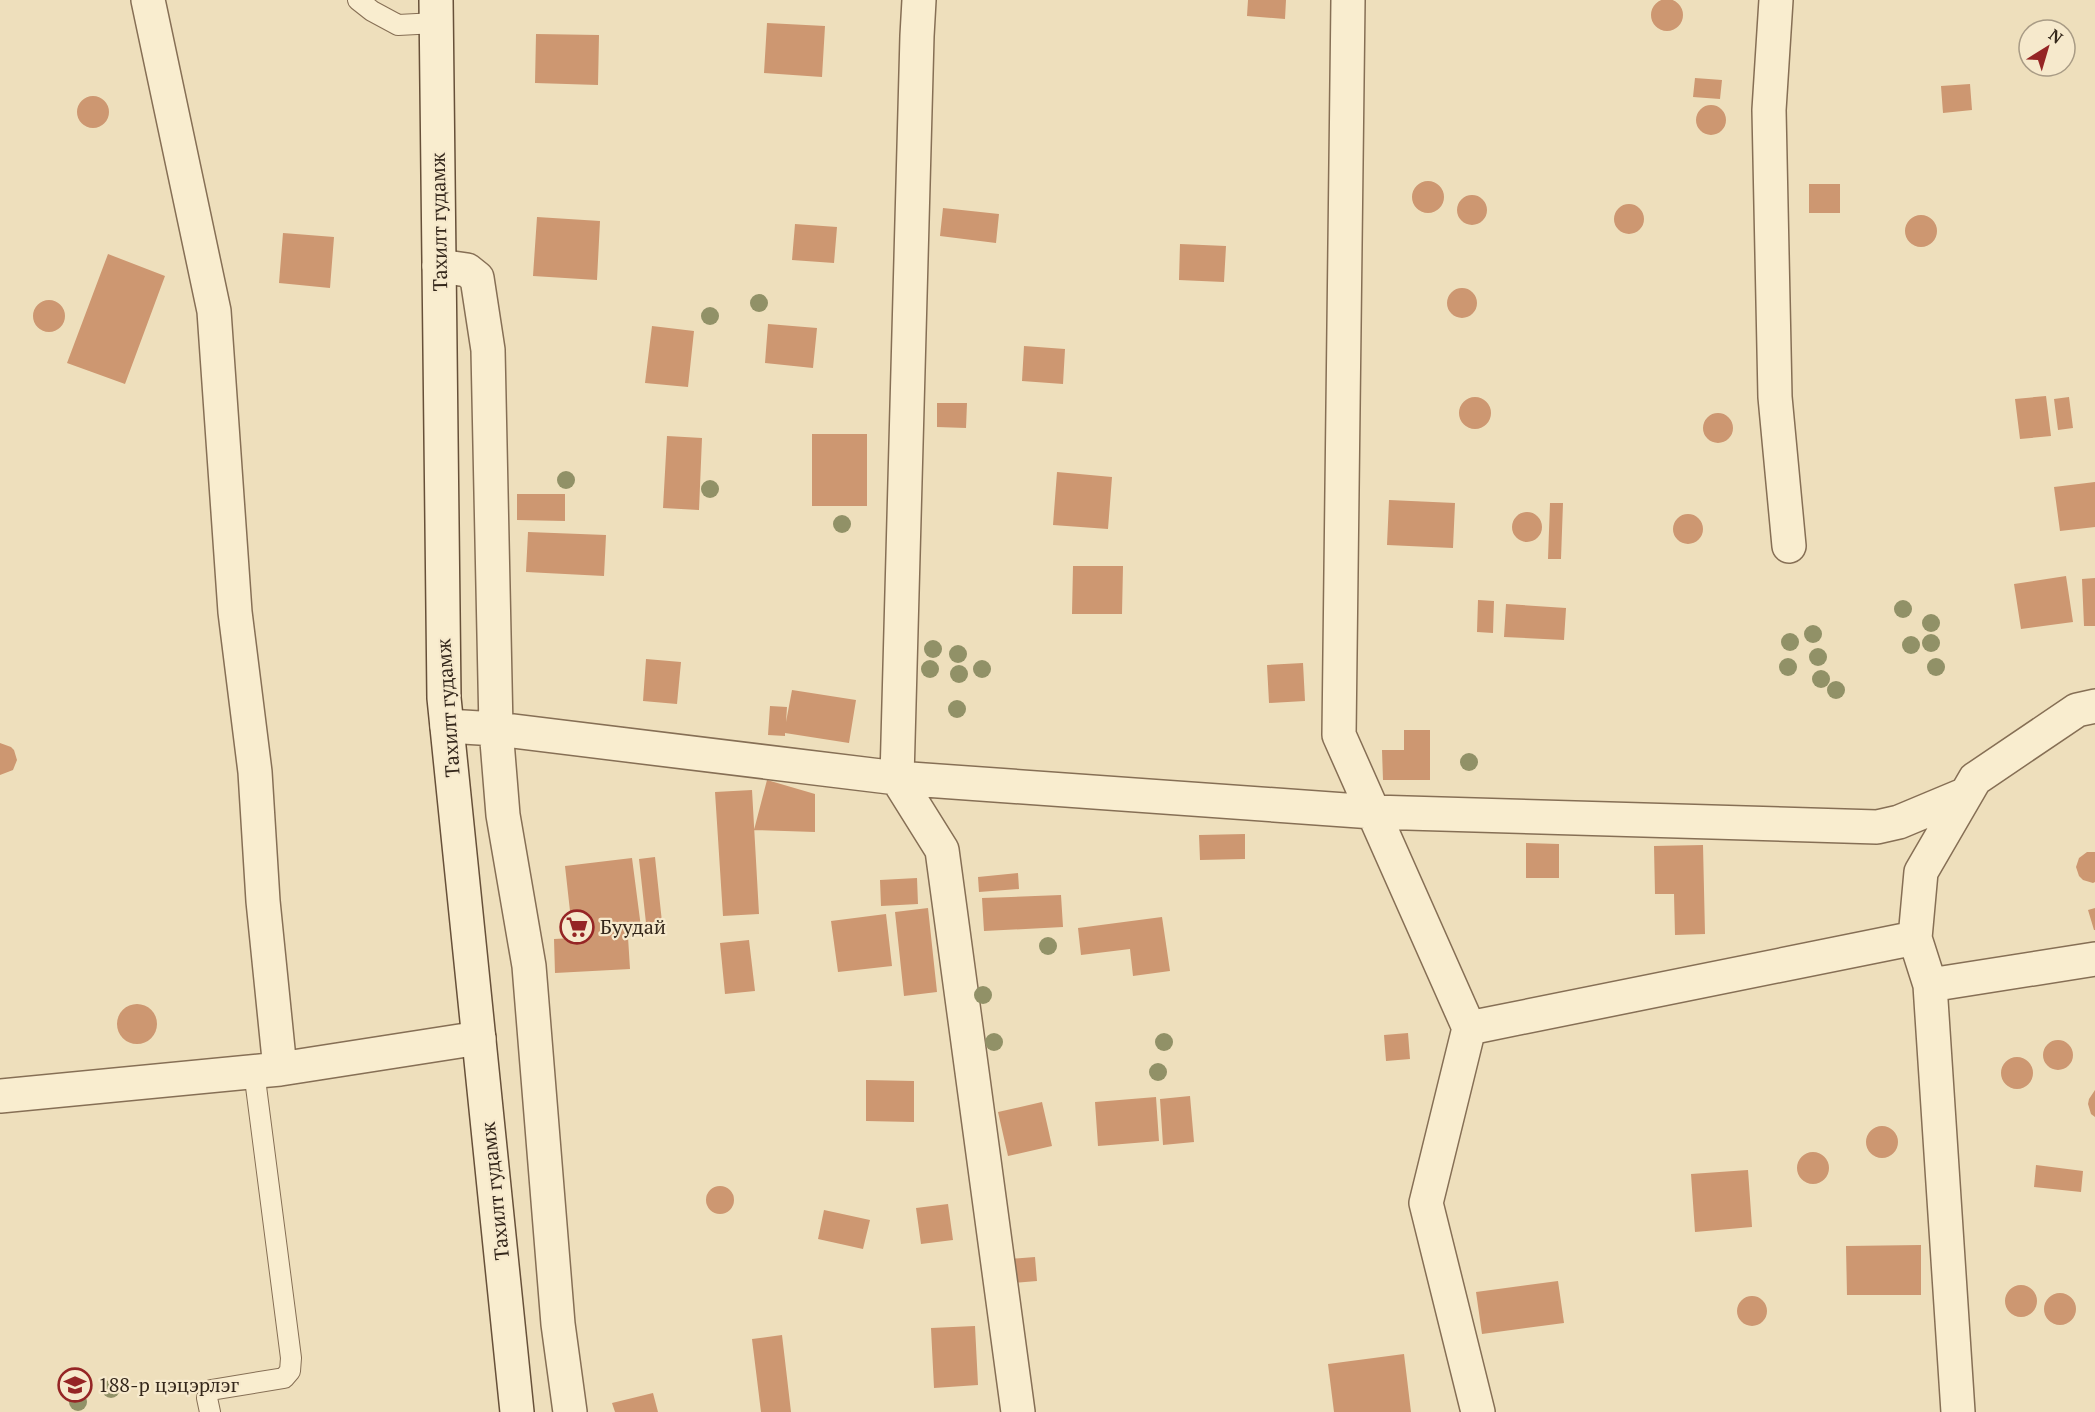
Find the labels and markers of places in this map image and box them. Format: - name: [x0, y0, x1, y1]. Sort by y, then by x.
- supermarket icon: Буудай: [559, 909, 595, 945]
- place label: Буудай: [600, 913, 666, 940]
- school or university icon: 188-р цэцэрлэг: [57, 1367, 93, 1403]
- place label: 188-р цэцэрлэг: [98, 1371, 239, 1398]

